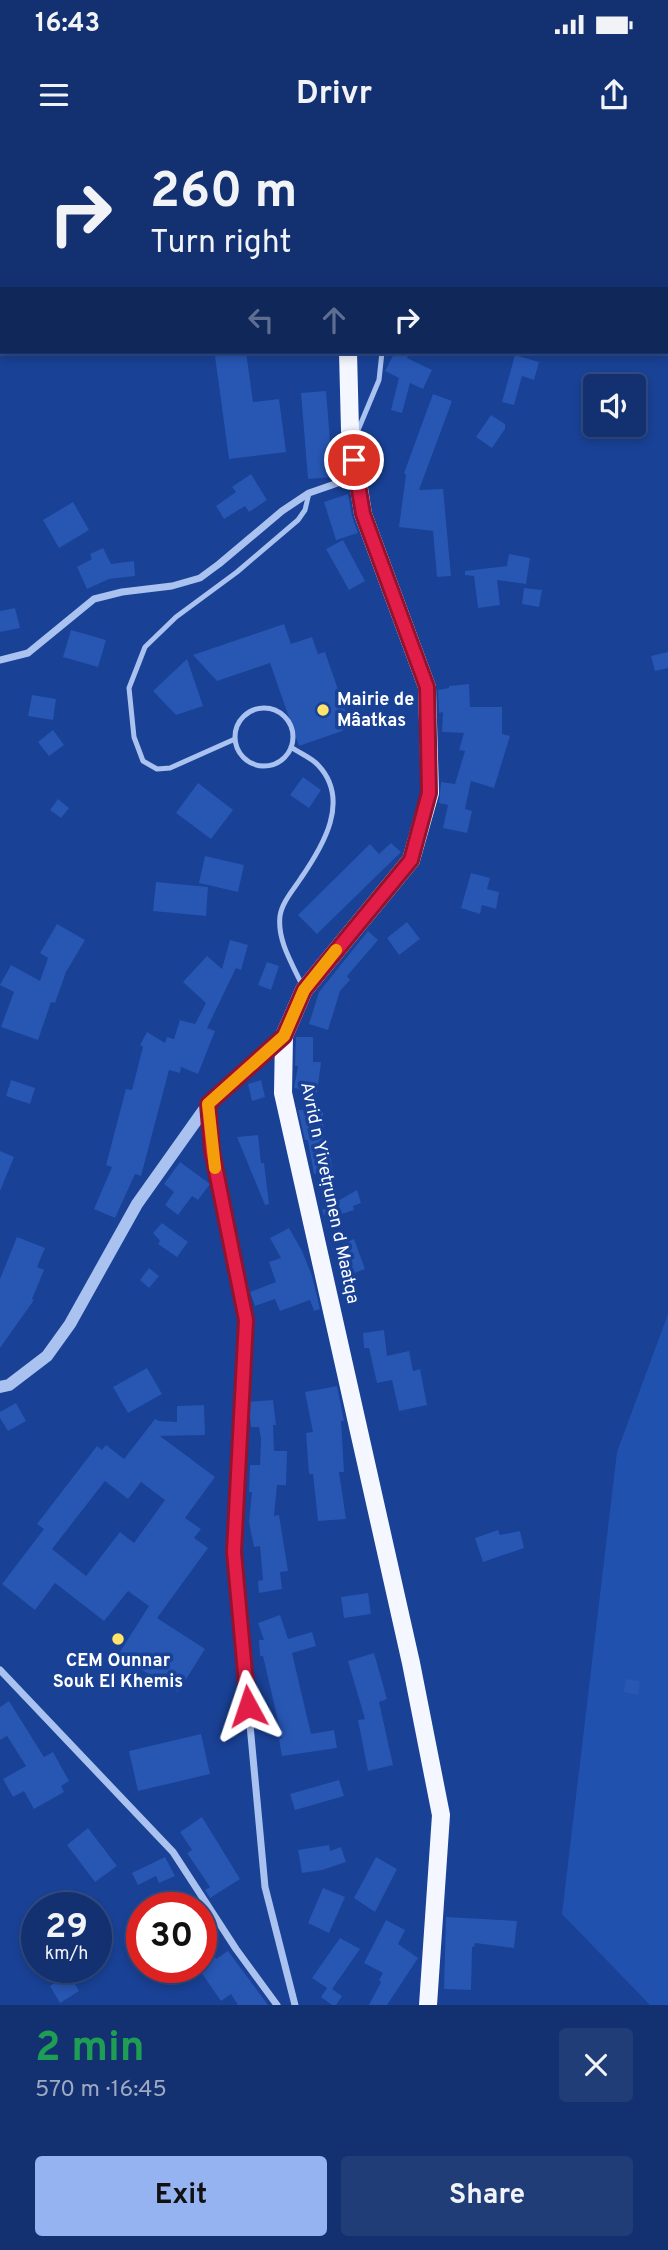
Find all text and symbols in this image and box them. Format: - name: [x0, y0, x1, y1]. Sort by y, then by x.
- text: 16:43: [35, 8, 100, 41]
- text: Drivr: [296, 75, 372, 115]
- icon: menu: [35, 76, 73, 114]
- icon: share: [595, 76, 633, 114]
- text: 260 m: [150, 163, 297, 225]
- icon: right: [35, 168, 126, 259]
- text: Turn right: [150, 224, 292, 264]
- icon: left: [242, 301, 280, 339]
- icon: ahead: [315, 301, 353, 339]
- icon: right: [388, 301, 426, 339]
- map controls: [583, 374, 646, 437]
- button: sound: [583, 374, 646, 437]
- pin: [324, 430, 384, 490]
- icon: arrive: [335, 441, 373, 479]
- place label: Mairie de Mâatkas: [337, 689, 414, 733]
- marker: Mairie de Mâatkas: [315, 702, 331, 718]
- street label: Avrid n Yivetṛunen d Maatqa: [294, 1080, 364, 1306]
- marker: CEM Ounnar Souk El Khemis: [110, 1631, 126, 1647]
- place label: CEM Ounnar Souk El Khemis: [53, 1650, 183, 1694]
- position arrow: [211, 1669, 285, 1743]
- speed limit sign: 30: [126, 1892, 217, 1983]
- text: 29: [45, 1906, 88, 1950]
- text: km/h: [45, 1943, 88, 1966]
- text: 2 min: [35, 2023, 145, 2076]
- button: close: [559, 2028, 633, 2102]
- text: 570 m · 16:45: [35, 2076, 167, 2105]
- button: Exit: [35, 2156, 327, 2236]
- button: Share: [341, 2156, 633, 2236]

